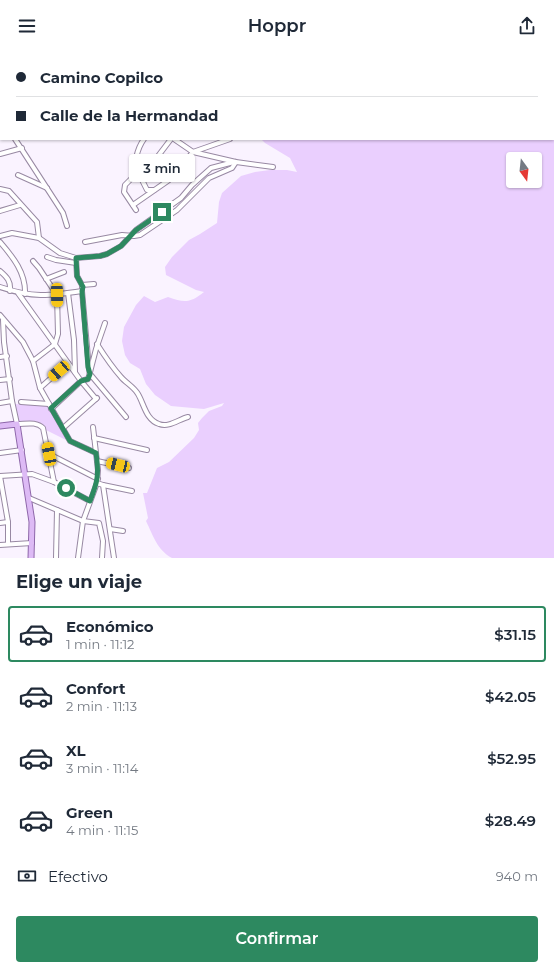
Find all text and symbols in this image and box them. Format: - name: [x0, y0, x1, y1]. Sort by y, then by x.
- icon: menu: [16, 15, 38, 37]
- text: Hoppr: [248, 15, 306, 37]
- icon: share: [516, 15, 538, 37]
- text: Camino Copilco: [40, 68, 163, 87]
- text: Calle de la Hermandad: [40, 106, 218, 125]
- north arrow: [506, 152, 542, 188]
- map controls: [506, 152, 542, 188]
- callout: 3 min: [129, 154, 195, 182]
- text: 3 min: [143, 160, 181, 176]
- route end: [153, 203, 171, 221]
- car: [51, 283, 63, 307]
- car: [46, 359, 72, 383]
- car: [41, 441, 57, 467]
- car: [105, 456, 131, 474]
- route start: [57, 479, 75, 497]
- text: Elige un viaje: [16, 571, 142, 593]
- icon: car: [18, 616, 54, 652]
- text: Económico: [66, 617, 154, 636]
- text: $31.15: [494, 625, 536, 644]
- text: 1 min · 11:12: [66, 636, 134, 652]
- icon: car: [18, 678, 54, 714]
- text: Confort: [66, 679, 126, 698]
- text: $42.05: [485, 687, 536, 706]
- text: 2 min · 11:13: [66, 698, 137, 714]
- icon: car: [18, 740, 54, 776]
- text: XL: [66, 741, 85, 760]
- text: $52.95: [487, 749, 536, 768]
- text: 3 min · 11:14: [66, 760, 138, 776]
- icon: car: [18, 802, 54, 838]
- text: Green: [66, 803, 113, 822]
- text: $28.49: [485, 811, 536, 830]
- text: 4 min · 11:15: [66, 822, 138, 838]
- icon: cash: [16, 865, 38, 887]
- text: Efectivo: [48, 867, 108, 886]
- text: 940 m: [496, 868, 538, 884]
- button: Confirmar: [16, 916, 538, 962]

